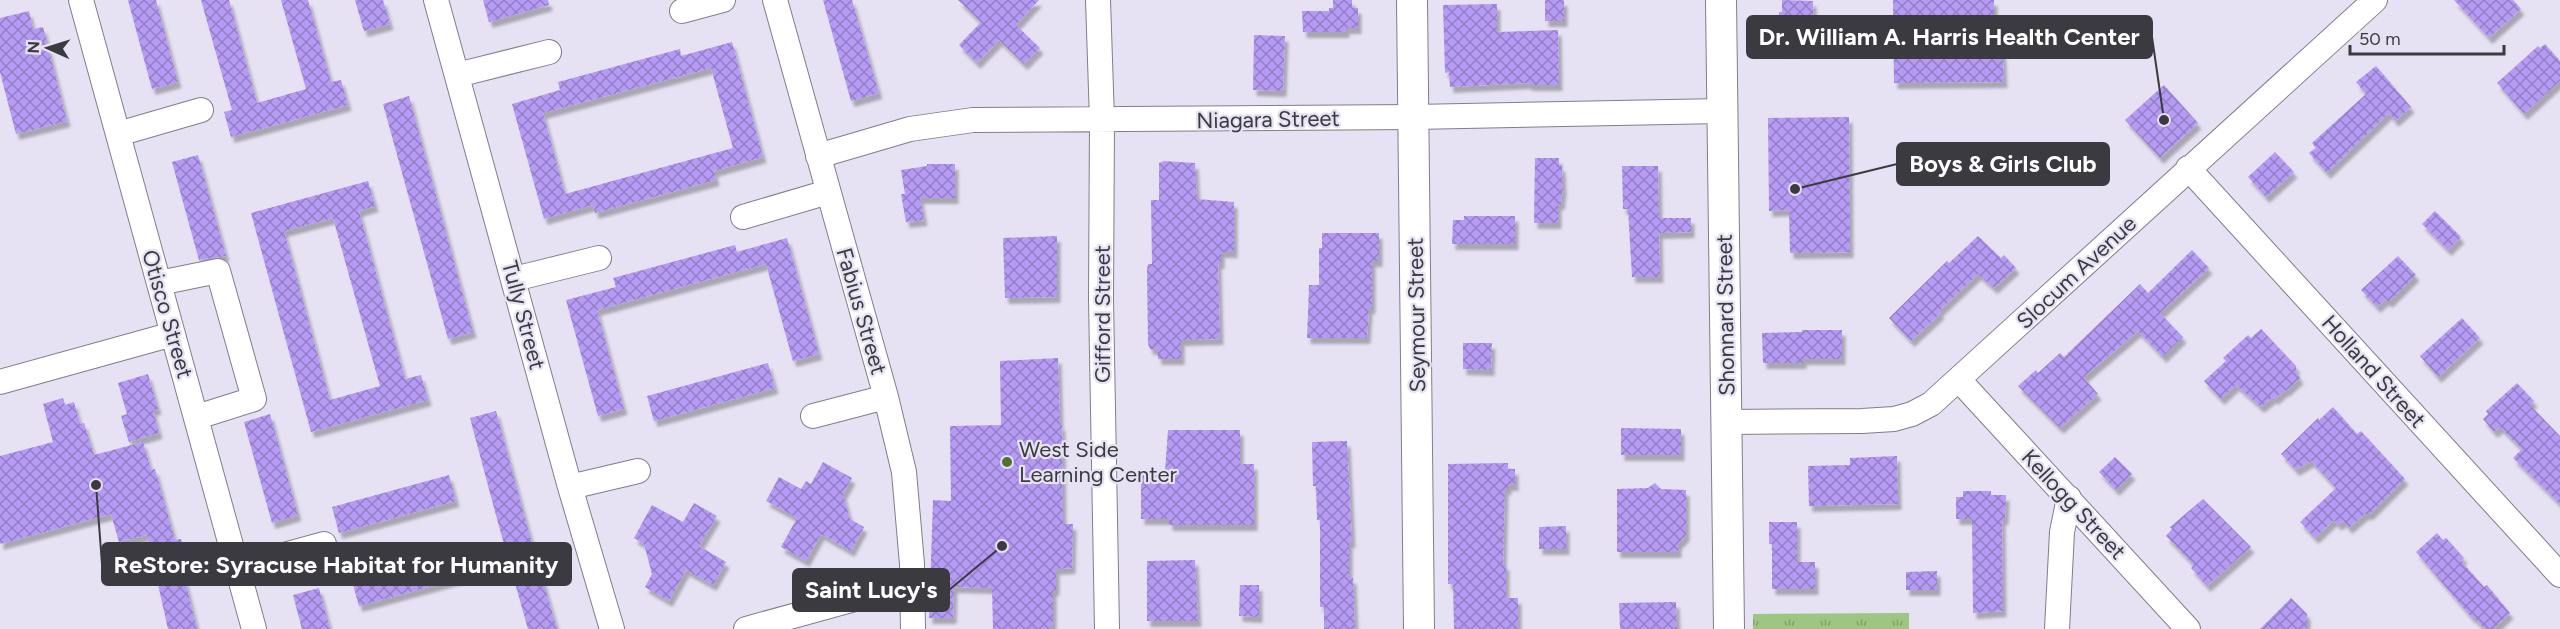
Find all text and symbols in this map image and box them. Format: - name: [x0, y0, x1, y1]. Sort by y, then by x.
- callout: Dr. William A. Harris Health Center: [1747, 16, 2152, 58]
- north arrow: [18, 18, 78, 78]
- scale bar: [2350, 18, 2504, 56]
- text: Dr. William A. Harris Health Center: [1758, 22, 2140, 51]
- text: 50 m: [2359, 28, 2401, 50]
- text: N: [24, 41, 43, 54]
- street label: Niagara Street: [1196, 105, 1340, 134]
- callout: Boys & Girls Club: [1897, 143, 2109, 185]
- text: Boys & Girls Club: [1909, 149, 2097, 178]
- street label: Slocum Avenue: [2011, 210, 2142, 335]
- street label: Shonnard Street: [1711, 234, 1740, 396]
- street label: Seymour Street: [1402, 237, 1431, 393]
- street label: Fabius Street: [831, 245, 892, 378]
- street label: Gifford Street: [1089, 245, 1116, 383]
- street label: Otisco Street: [136, 247, 199, 382]
- street label: Tully Street: [496, 258, 551, 373]
- street label: Holland Street: [2316, 309, 2431, 433]
- place label: West Side Learning Center: [1019, 436, 1178, 488]
- street label: Kellogg Street: [2016, 444, 2131, 565]
- marker: West Side Learning Center: [1000, 455, 1014, 469]
- callout: ReStore: Syracuse Habitat for Humanity: [102, 543, 571, 585]
- text: ReStore: Syracuse Habitat for Humanity: [114, 550, 559, 579]
- callout: Saint Lucy's: [793, 569, 949, 611]
- text: Saint Lucy's: [805, 575, 937, 604]

